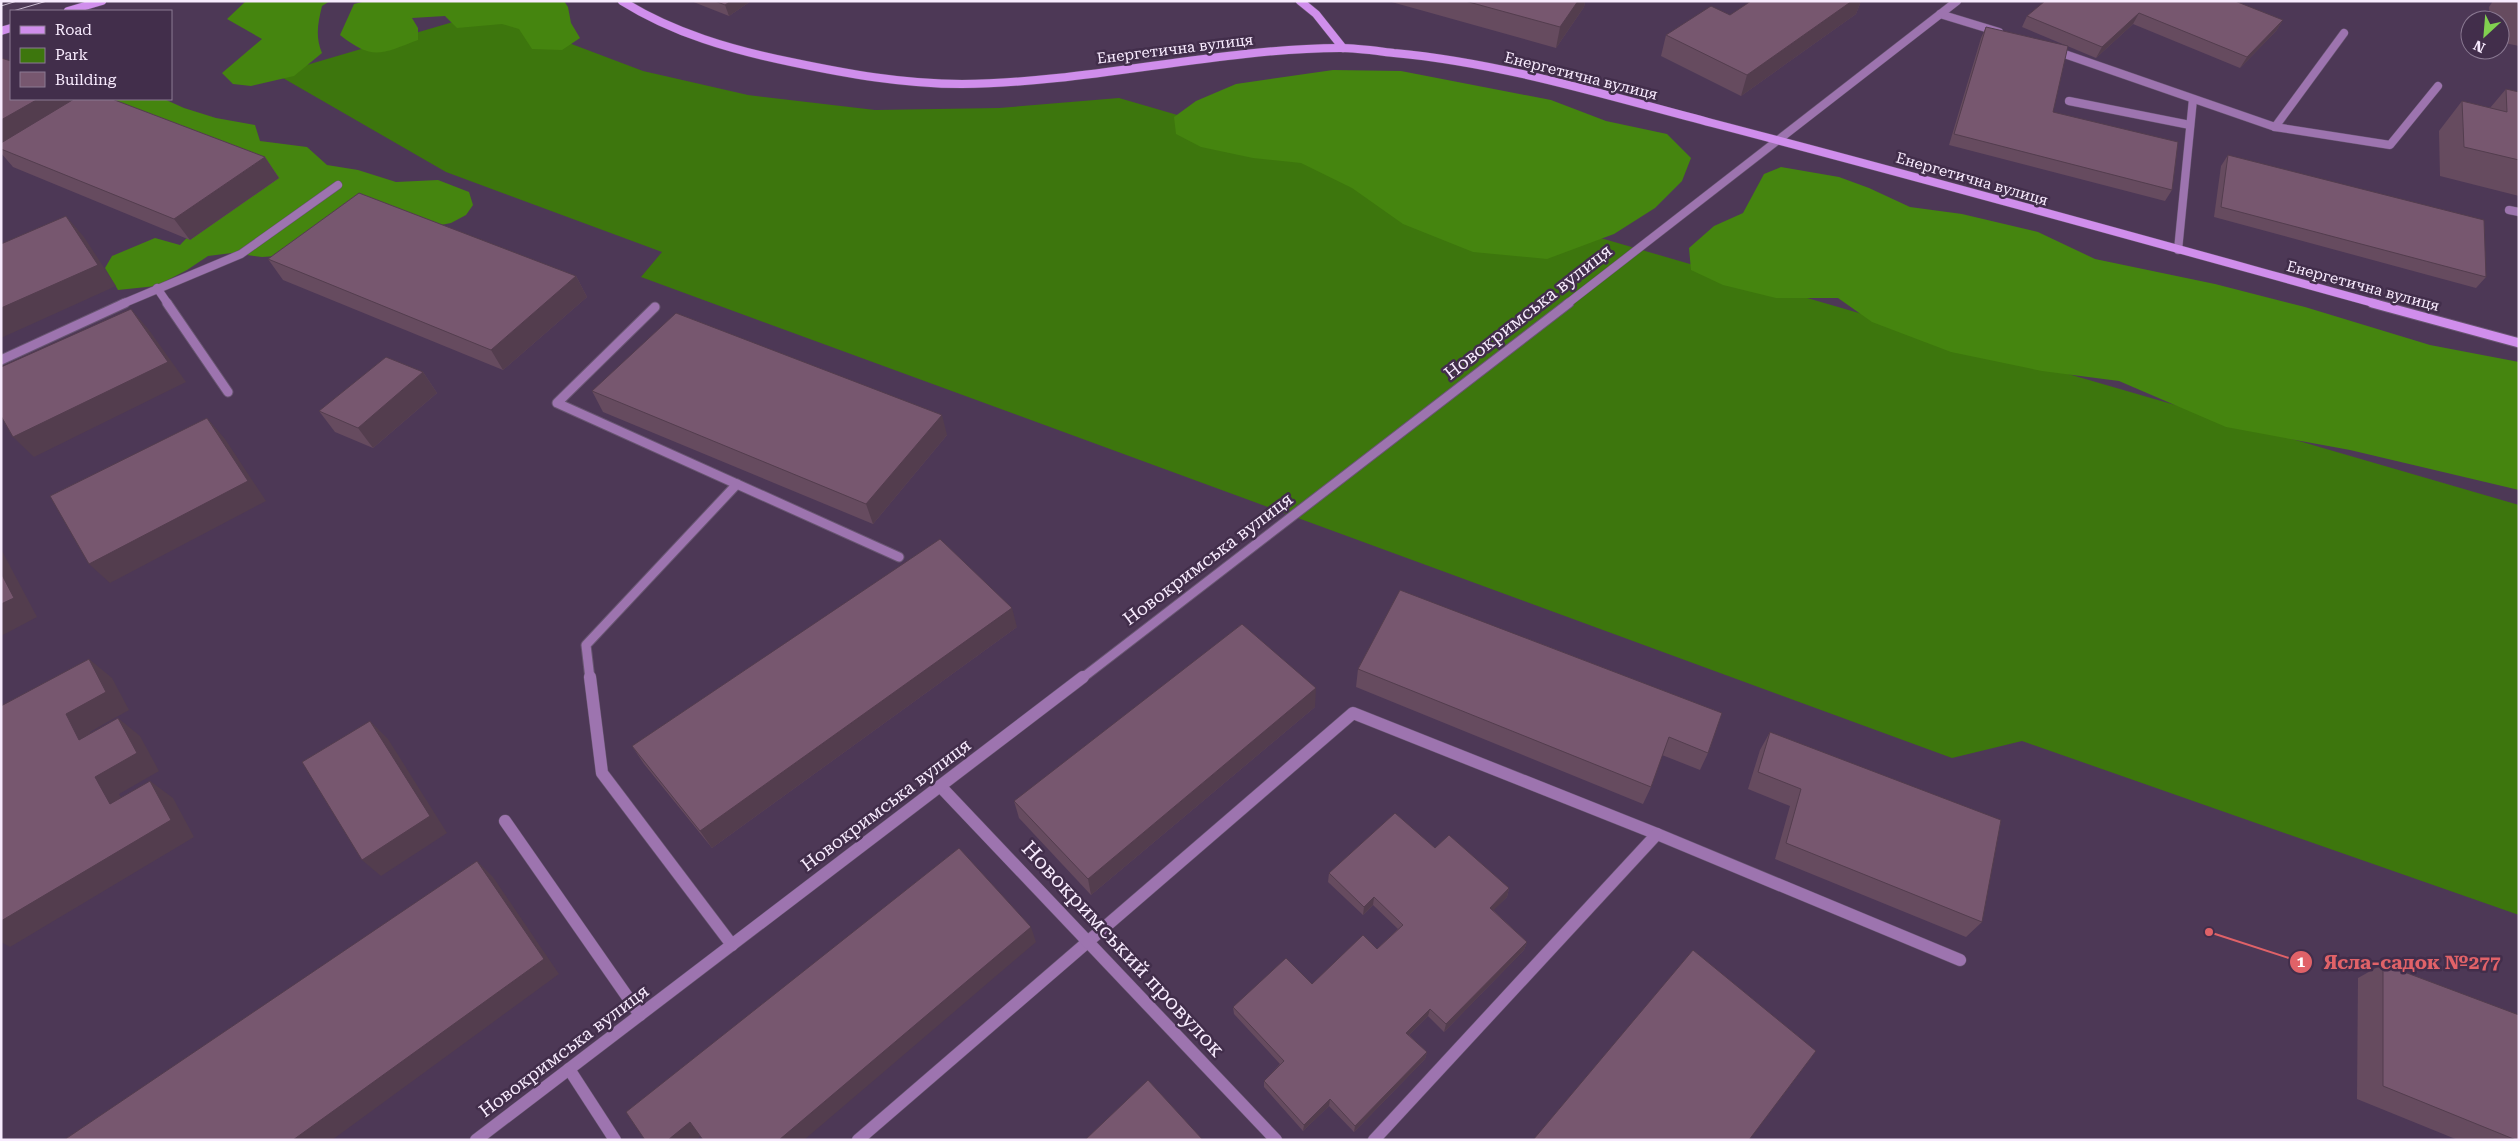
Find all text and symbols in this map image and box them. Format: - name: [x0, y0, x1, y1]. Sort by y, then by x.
- legend: [10, 10, 172, 100]
- north arrow: [2460, 10, 2510, 60]
- text: Road: [55, 21, 92, 39]
- street label: Енергетична вулиця: [1096, 30, 1254, 68]
- text: N: [2471, 37, 2488, 56]
- text: Park: [55, 46, 89, 64]
- street label: Енергетична вулиця: [1502, 48, 1660, 104]
- text: Building: [55, 71, 117, 89]
- street label: Енергетична вулиця: [1894, 149, 2050, 209]
- street label: Новокримська вулиця: [1440, 240, 1616, 384]
- street label: Енергетична вулиця: [2285, 257, 2441, 315]
- street label: Новокримська вулиця: [1119, 488, 1297, 629]
- street label: Новокримська вулиця: [797, 734, 975, 875]
- street label: Новокримський провулок: [1017, 836, 1229, 1062]
- callout: Ясла-садок №277: [2288, 945, 2511, 979]
- text: Ясла-садок №277: [2323, 951, 2501, 974]
- text: 1: [2297, 953, 2306, 971]
- street label: Новокримська вулиця: [475, 980, 653, 1121]

